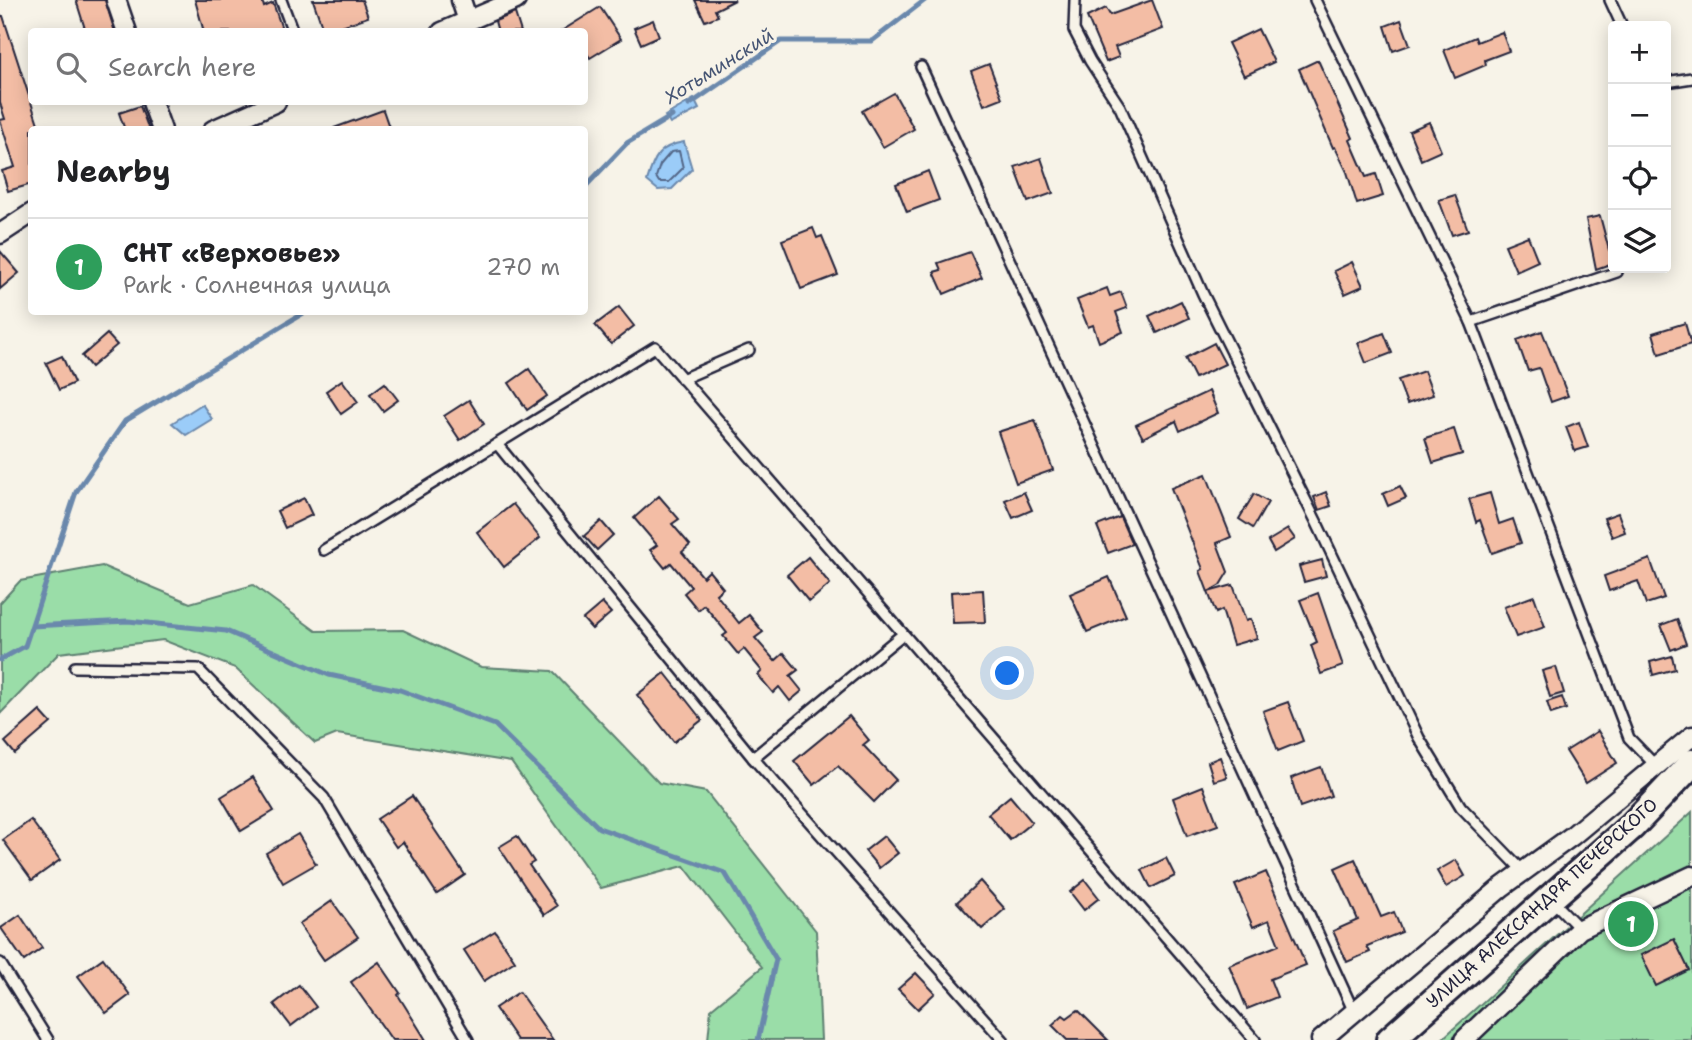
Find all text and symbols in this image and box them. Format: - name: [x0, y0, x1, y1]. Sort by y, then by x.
- map controls: [1608, 21, 1671, 273]
- button: +: [1608, 21, 1671, 84]
- water label: Хотьминский: [659, 22, 778, 110]
- search box: [28, 28, 588, 105]
- icon: search: [52, 48, 90, 86]
- text: Search here: [108, 49, 257, 84]
- button: −: [1608, 84, 1671, 147]
- button: locate: [1608, 147, 1671, 210]
- text: Nearby: [56, 151, 171, 192]
- button: layers: [1608, 210, 1671, 273]
- text: СНТ «Верховье»: [123, 235, 341, 270]
- text: 1: [74, 252, 84, 282]
- text: 270 m: [486, 252, 560, 282]
- text: Park · Солнечная улица: [123, 270, 391, 300]
- your location: [990, 656, 1024, 690]
- street label: УЛИЦА АЛЕКСАНДРА ПЕЧЕРСКОГО: [1421, 793, 1663, 1013]
- pin: 1: [1608, 898, 1654, 950]

